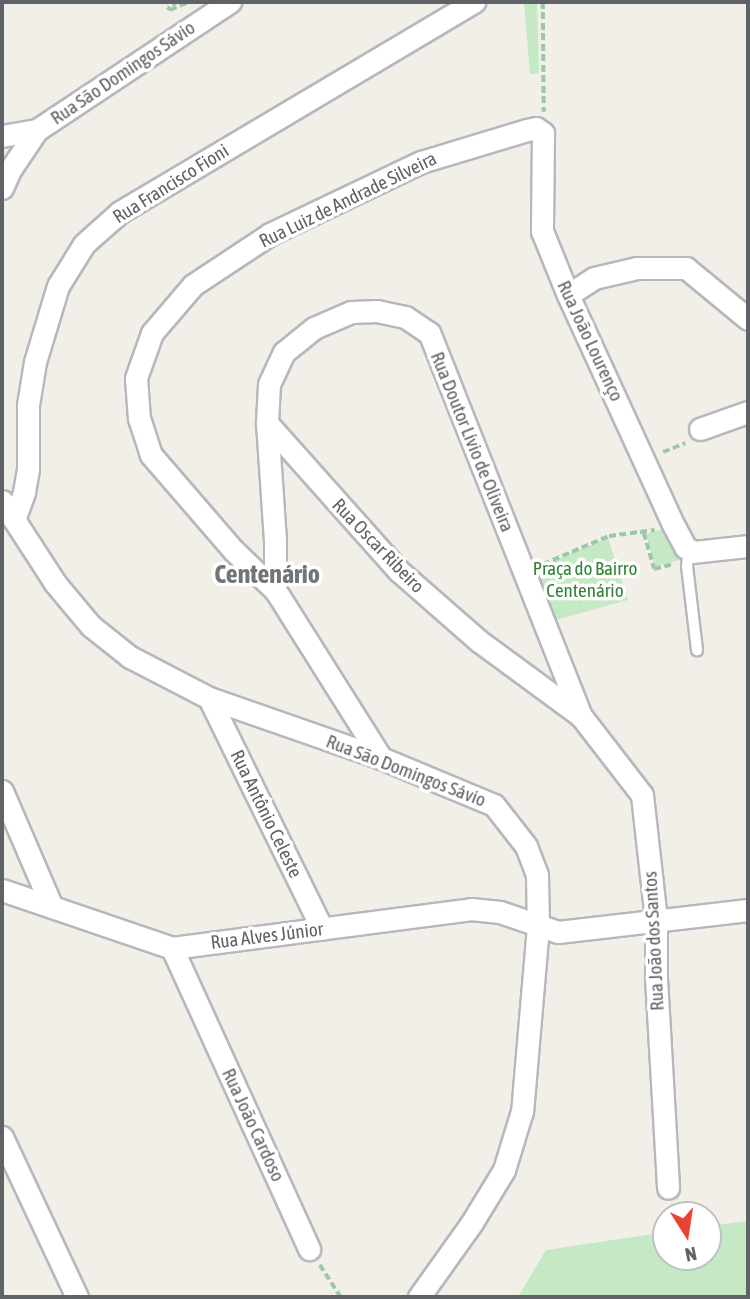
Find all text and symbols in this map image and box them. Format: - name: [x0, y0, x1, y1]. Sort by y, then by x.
- street label: Rua São Domingos Sávio: [46, 16, 200, 130]
- street label: Rua Francisco Fioni: [109, 139, 233, 229]
- street label: Rua Luiz de Andrade Silveira: [256, 147, 440, 253]
- street label: Rua João Lourenço: [552, 277, 628, 405]
- street label: Rua Doutor Lívio de Oliveira: [425, 349, 519, 535]
- street label: Rua Oscar Ribeiro: [327, 494, 429, 598]
- park label: Praça do Bairro Centenário: [533, 558, 637, 602]
- district label: Centenário: [214, 559, 320, 591]
- street label: Rua São Domingos Sávio: [323, 730, 489, 812]
- street label: Rua Antônio Celeste: [225, 746, 307, 882]
- street label: Rua João dos Santos: [639, 871, 669, 1011]
- street label: Rua Alves Júnior: [209, 918, 325, 954]
- street label: Rua João Cardoso: [217, 1065, 289, 1185]
- north arrow: [652, 1201, 722, 1271]
- text: N: [683, 1243, 699, 1267]

